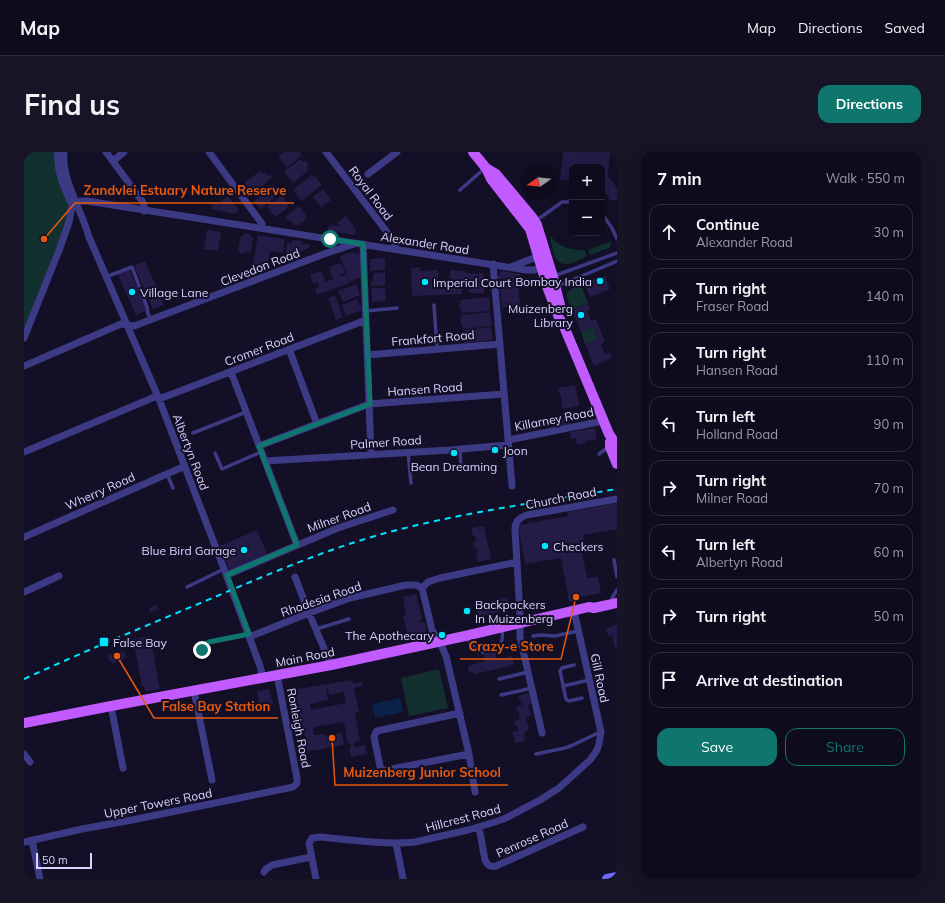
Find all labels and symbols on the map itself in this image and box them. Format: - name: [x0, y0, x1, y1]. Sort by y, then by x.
- street label: Royal Road: [346, 163, 396, 223]
- north arrow: [521, 164, 557, 200]
- callout: Zandvlei Estuary Nature Reserve: [75, 178, 294, 203]
- text: Zandvlei Estuary Nature Reserve: [84, 182, 286, 199]
- street label: Alexander Road: [380, 229, 470, 257]
- route start: [321, 230, 339, 248]
- street label: Clevedon Road: [218, 245, 302, 289]
- place label: Bombay India: [515, 274, 592, 289]
- place label: Imperial Court: [433, 275, 511, 290]
- marker: Bombay India: [595, 276, 605, 286]
- marker: Imperial Court: [420, 277, 430, 287]
- place label: Village Lane: [140, 285, 208, 300]
- marker: Village Lane: [127, 287, 137, 297]
- place label: Muizenberg Library: [508, 301, 574, 330]
- marker: Muizenberg Library: [576, 310, 586, 320]
- street label: Frankfort Road: [391, 327, 475, 349]
- street label: Cromer Road: [222, 329, 296, 369]
- street label: Hansen Road: [387, 379, 463, 399]
- street label: Killarney Road: [513, 404, 595, 434]
- street label: Albertyn Road: [170, 412, 212, 492]
- street label: Palmer Road: [350, 432, 422, 452]
- place label: Joon: [503, 443, 528, 458]
- marker: Joon: [490, 445, 500, 455]
- marker: Bean Dreaming: [449, 448, 459, 458]
- place label: Bean Dreaming: [411, 459, 497, 474]
- street label: Wherry Road: [63, 469, 137, 513]
- street label: Church Road: [524, 484, 598, 512]
- street label: Milner Road: [305, 499, 373, 535]
- place label: Checkers: [553, 539, 604, 554]
- marker: Checkers: [540, 541, 550, 551]
- place label: Blue Bird Garage: [142, 543, 236, 558]
- marker: Blue Bird Garage: [239, 545, 249, 555]
- street label: Rhodesia Road: [279, 578, 363, 620]
- place label: Backpackers In Muizenberg: [475, 597, 553, 626]
- marker: Backpackers In Muizenberg: [462, 606, 472, 616]
- place label: The Apothecary: [345, 628, 435, 643]
- marker: The Apothecary: [437, 630, 447, 640]
- callout: Crazy-e Store: [460, 634, 561, 659]
- place label: False Bay: [113, 635, 167, 650]
- marker: False Bay: [98, 636, 110, 648]
- text: Crazy-e Store: [468, 638, 554, 655]
- route end: [193, 641, 211, 659]
- street label: Main Road: [274, 644, 336, 670]
- street label: Gill Road: [587, 652, 613, 704]
- street label: Ronleigh Road: [284, 687, 314, 769]
- callout: False Bay Station: [154, 693, 278, 718]
- text: False Bay Station: [162, 698, 270, 715]
- callout: Muizenberg Junior School: [335, 760, 508, 785]
- text: Muizenberg Junior School: [343, 764, 501, 780]
- street label: Upper Towers Road: [103, 785, 213, 821]
- street label: Hillcrest Road: [424, 801, 502, 835]
- street label: Penrose Road: [494, 815, 570, 861]
- scale bar: [36, 851, 92, 870]

